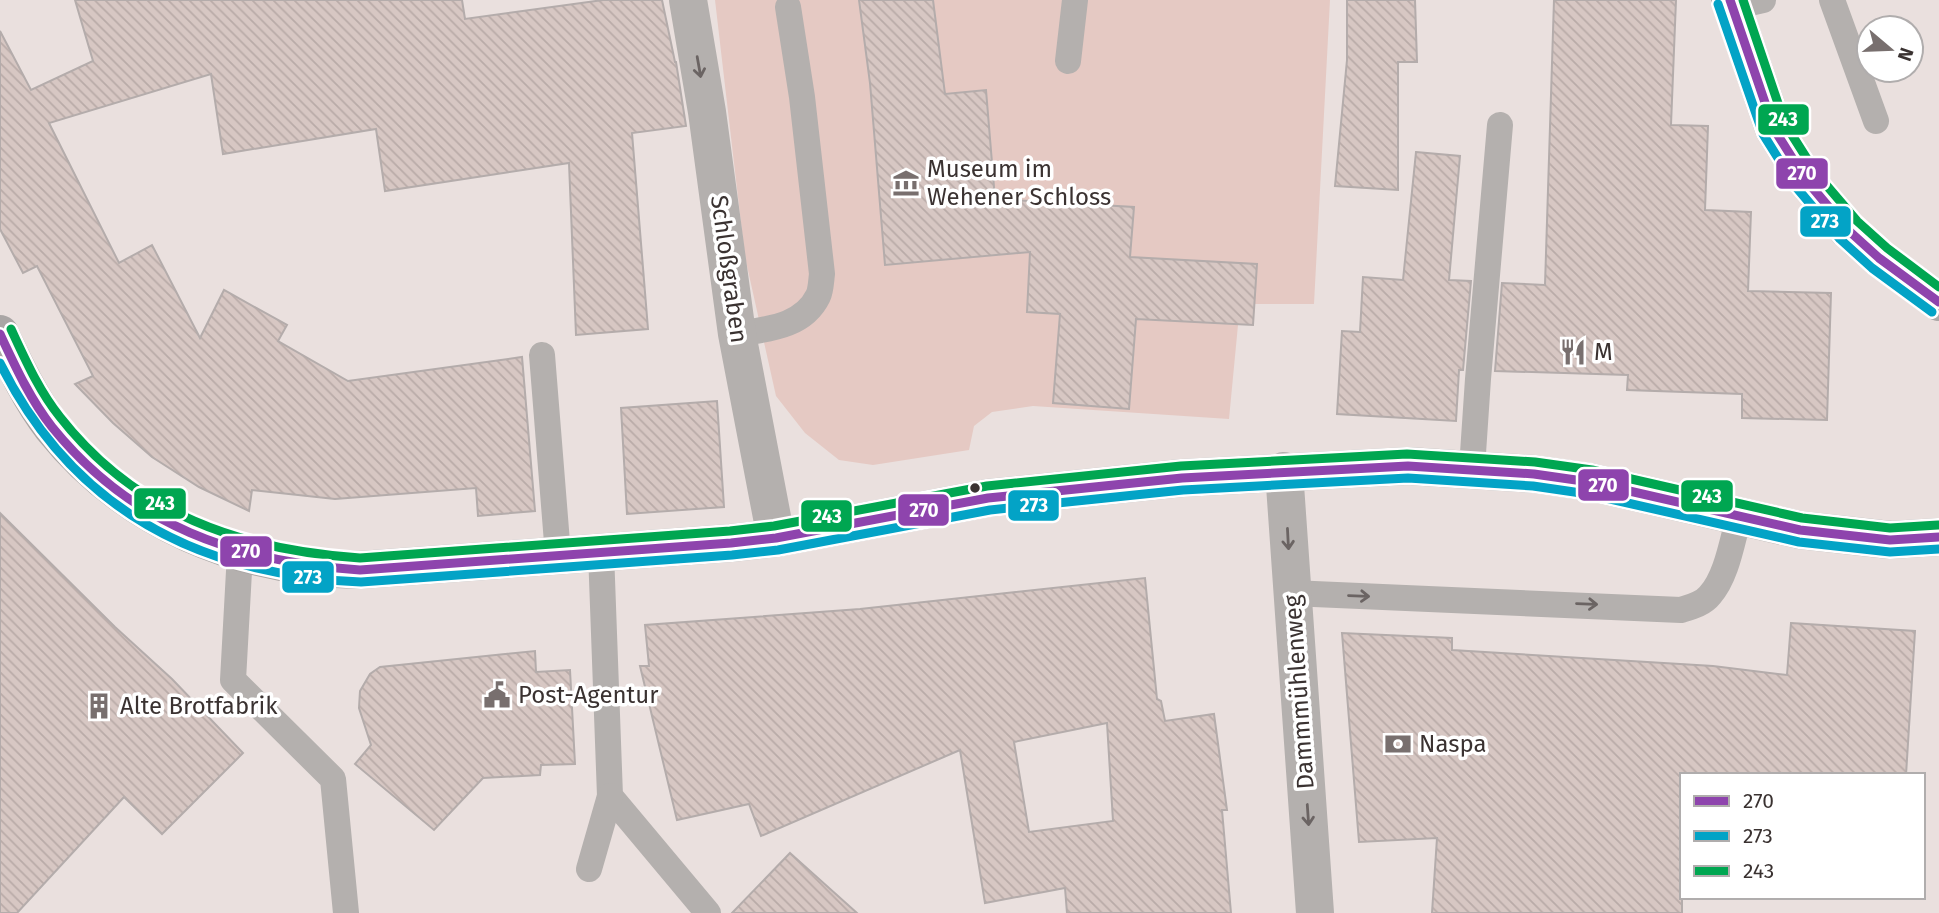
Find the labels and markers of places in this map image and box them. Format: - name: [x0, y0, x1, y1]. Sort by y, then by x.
- place label: Museum im Wehener Schloss: [927, 155, 1111, 211]
- museum icon: Museum im Wehener Schloss: [891, 168, 921, 198]
- restaurant icon: M: [1558, 337, 1588, 367]
- place label: M: [1594, 338, 1613, 366]
- unlabelled marker: [968, 481, 982, 495]
- public building icon: Post-Agentur: [482, 680, 512, 710]
- place label: Post-Agentur: [518, 681, 659, 709]
- building icon: Alte Brotfabrik: [84, 691, 114, 721]
- place label: Alte Brotfabrik: [120, 692, 278, 720]
- bank icon: Naspa: [1383, 729, 1413, 759]
- place label: Naspa: [1419, 730, 1487, 758]

